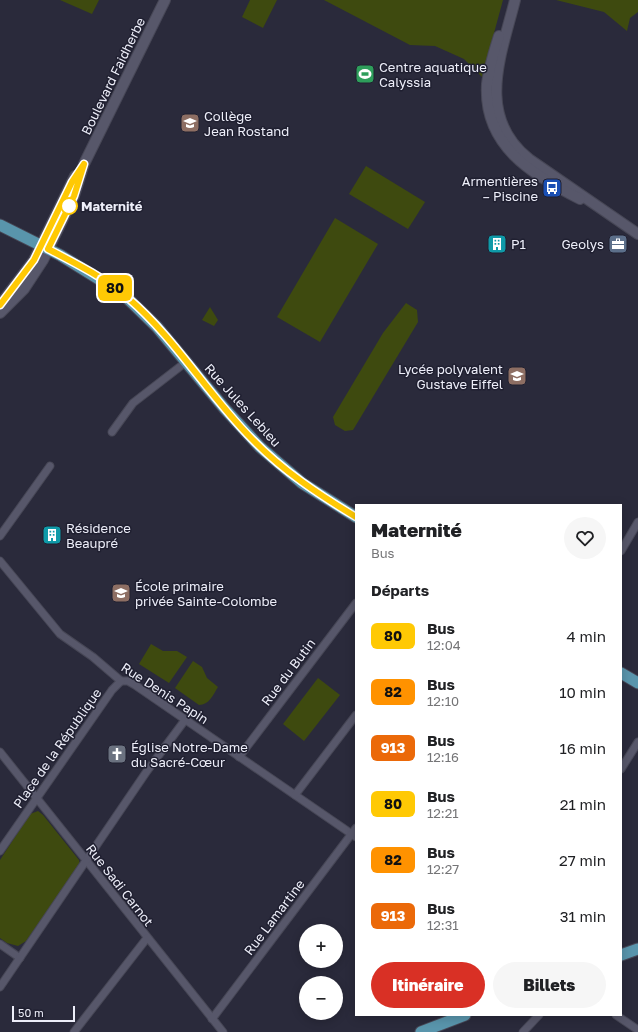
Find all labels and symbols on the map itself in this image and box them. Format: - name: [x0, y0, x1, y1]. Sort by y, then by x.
- street label: Boulevard Faidherbe: [78, 15, 148, 137]
- place label: Centre aquatique Calyssia: [379, 59, 487, 90]
- sports icon: Centre aquatique Calyssia: [354, 63, 376, 85]
- place label: Collège Jean Rostand: [204, 108, 289, 139]
- school or university icon: Collège Jean Rostand: [179, 112, 201, 134]
- place label: Armentières – Piscine: [462, 173, 538, 204]
- bus stop icon: Armentières – Piscine: [541, 177, 563, 199]
- marker: Maternité: [60, 197, 78, 215]
- place label: Maternité: [81, 198, 143, 214]
- building icon: P1: [486, 233, 508, 255]
- office icon: Geolys: [607, 233, 629, 255]
- place label: P1: [511, 236, 526, 252]
- place label: Geolys: [561, 236, 604, 252]
- line badge: 80: [97, 275, 133, 301]
- street label: Rue Jules Lebleu: [201, 360, 285, 450]
- place label: Lycée polyvalent Gustave Eiffel: [398, 361, 503, 392]
- school or university icon: Lycée polyvalent Gustave Eiffel: [506, 365, 528, 387]
- place label: Résidence Beaupré: [66, 520, 131, 551]
- building icon: Résidence Beaupré: [41, 524, 63, 546]
- place label: École primaire privée Sainte-Colombe: [135, 578, 277, 609]
- school or university icon: École primaire privée Sainte-Colombe: [110, 582, 132, 604]
- street label: Rue du Butin: [258, 635, 318, 709]
- street label: Rue Denis Papin: [118, 659, 212, 727]
- street label: Place de la République: [10, 685, 104, 811]
- place label: Église Notre-Dame du Sacré-Cœur: [131, 739, 248, 770]
- church icon: Église Notre-Dame du Sacré-Cœur: [106, 743, 128, 765]
- street label: Rue Sadi Carnot: [83, 841, 157, 929]
- street label: Rue Lamartine: [240, 876, 308, 958]
- scale bar: [12, 1004, 75, 1023]

